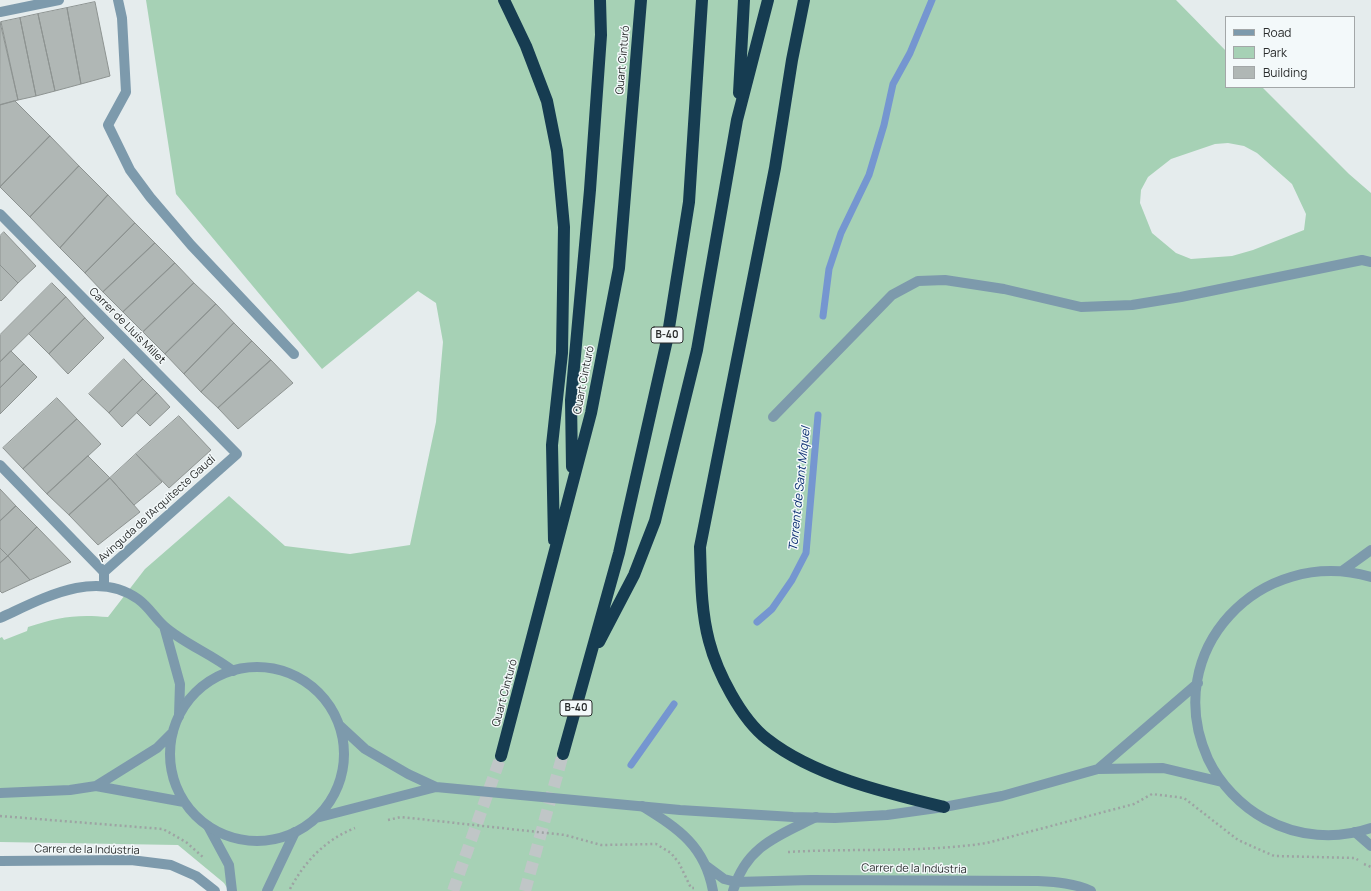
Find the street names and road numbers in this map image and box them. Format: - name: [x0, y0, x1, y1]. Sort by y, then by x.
- street label: Quart Cinturó: [613, 25, 633, 95]
- street label: Carrer de Lluís Millet: [86, 285, 168, 367]
- road number: B-40: [651, 327, 683, 343]
- street label: Quart Cinturó: [571, 345, 597, 415]
- street label: Avinguda de l'Arquitecte Gaudí: [96, 453, 218, 565]
- street label: Quart Cinturó: [490, 658, 520, 728]
- road number: B-40: [560, 700, 592, 716]
- street label: Carrer de la Indústria: [34, 842, 140, 858]
- street label: Carrer de la Indústria: [861, 861, 967, 877]

